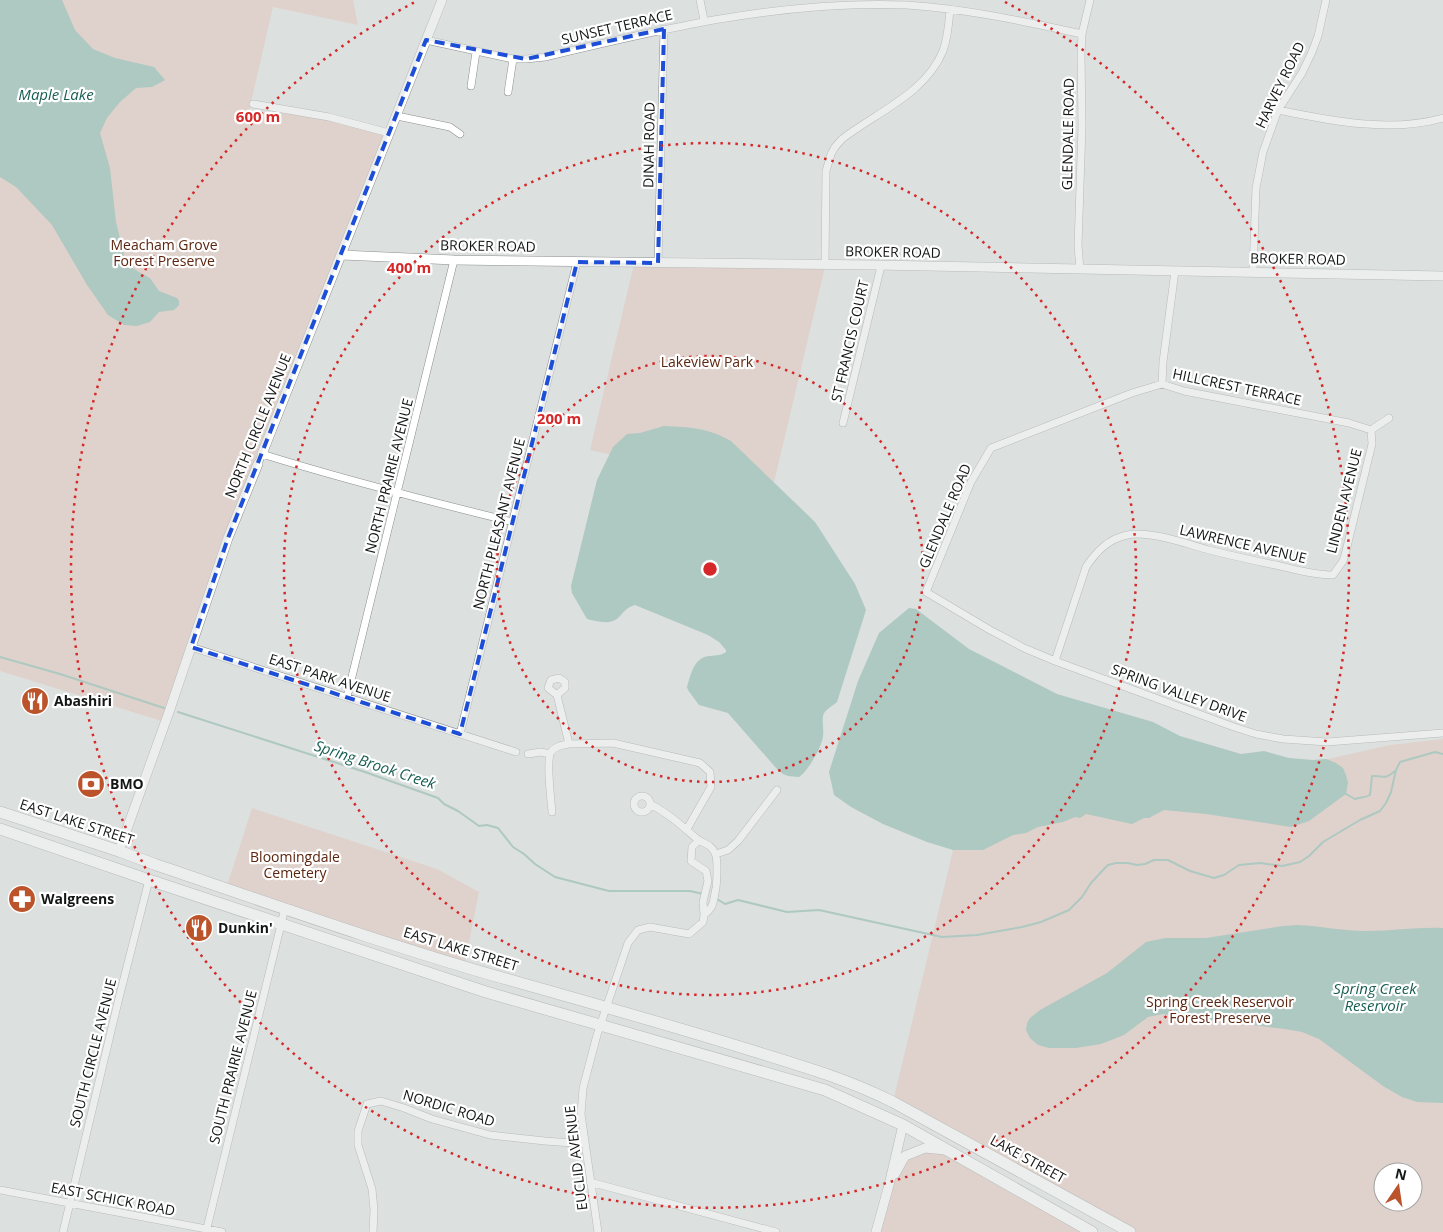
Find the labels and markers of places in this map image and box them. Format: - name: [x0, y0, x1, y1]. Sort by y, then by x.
- centre of rings: [701, 560, 719, 578]
- restaurant icon: Abashiri: [20, 686, 50, 716]
- place label: Abashiri: [54, 691, 112, 710]
- bank icon: BMO: [76, 769, 106, 799]
- place label: BMO: [110, 774, 144, 793]
- pharmacy icon: Walgreens: [7, 884, 37, 914]
- place label: Walgreens: [41, 889, 114, 908]
- restaurant icon: Dunkin': [184, 913, 214, 943]
- place label: Dunkin': [218, 918, 273, 937]

